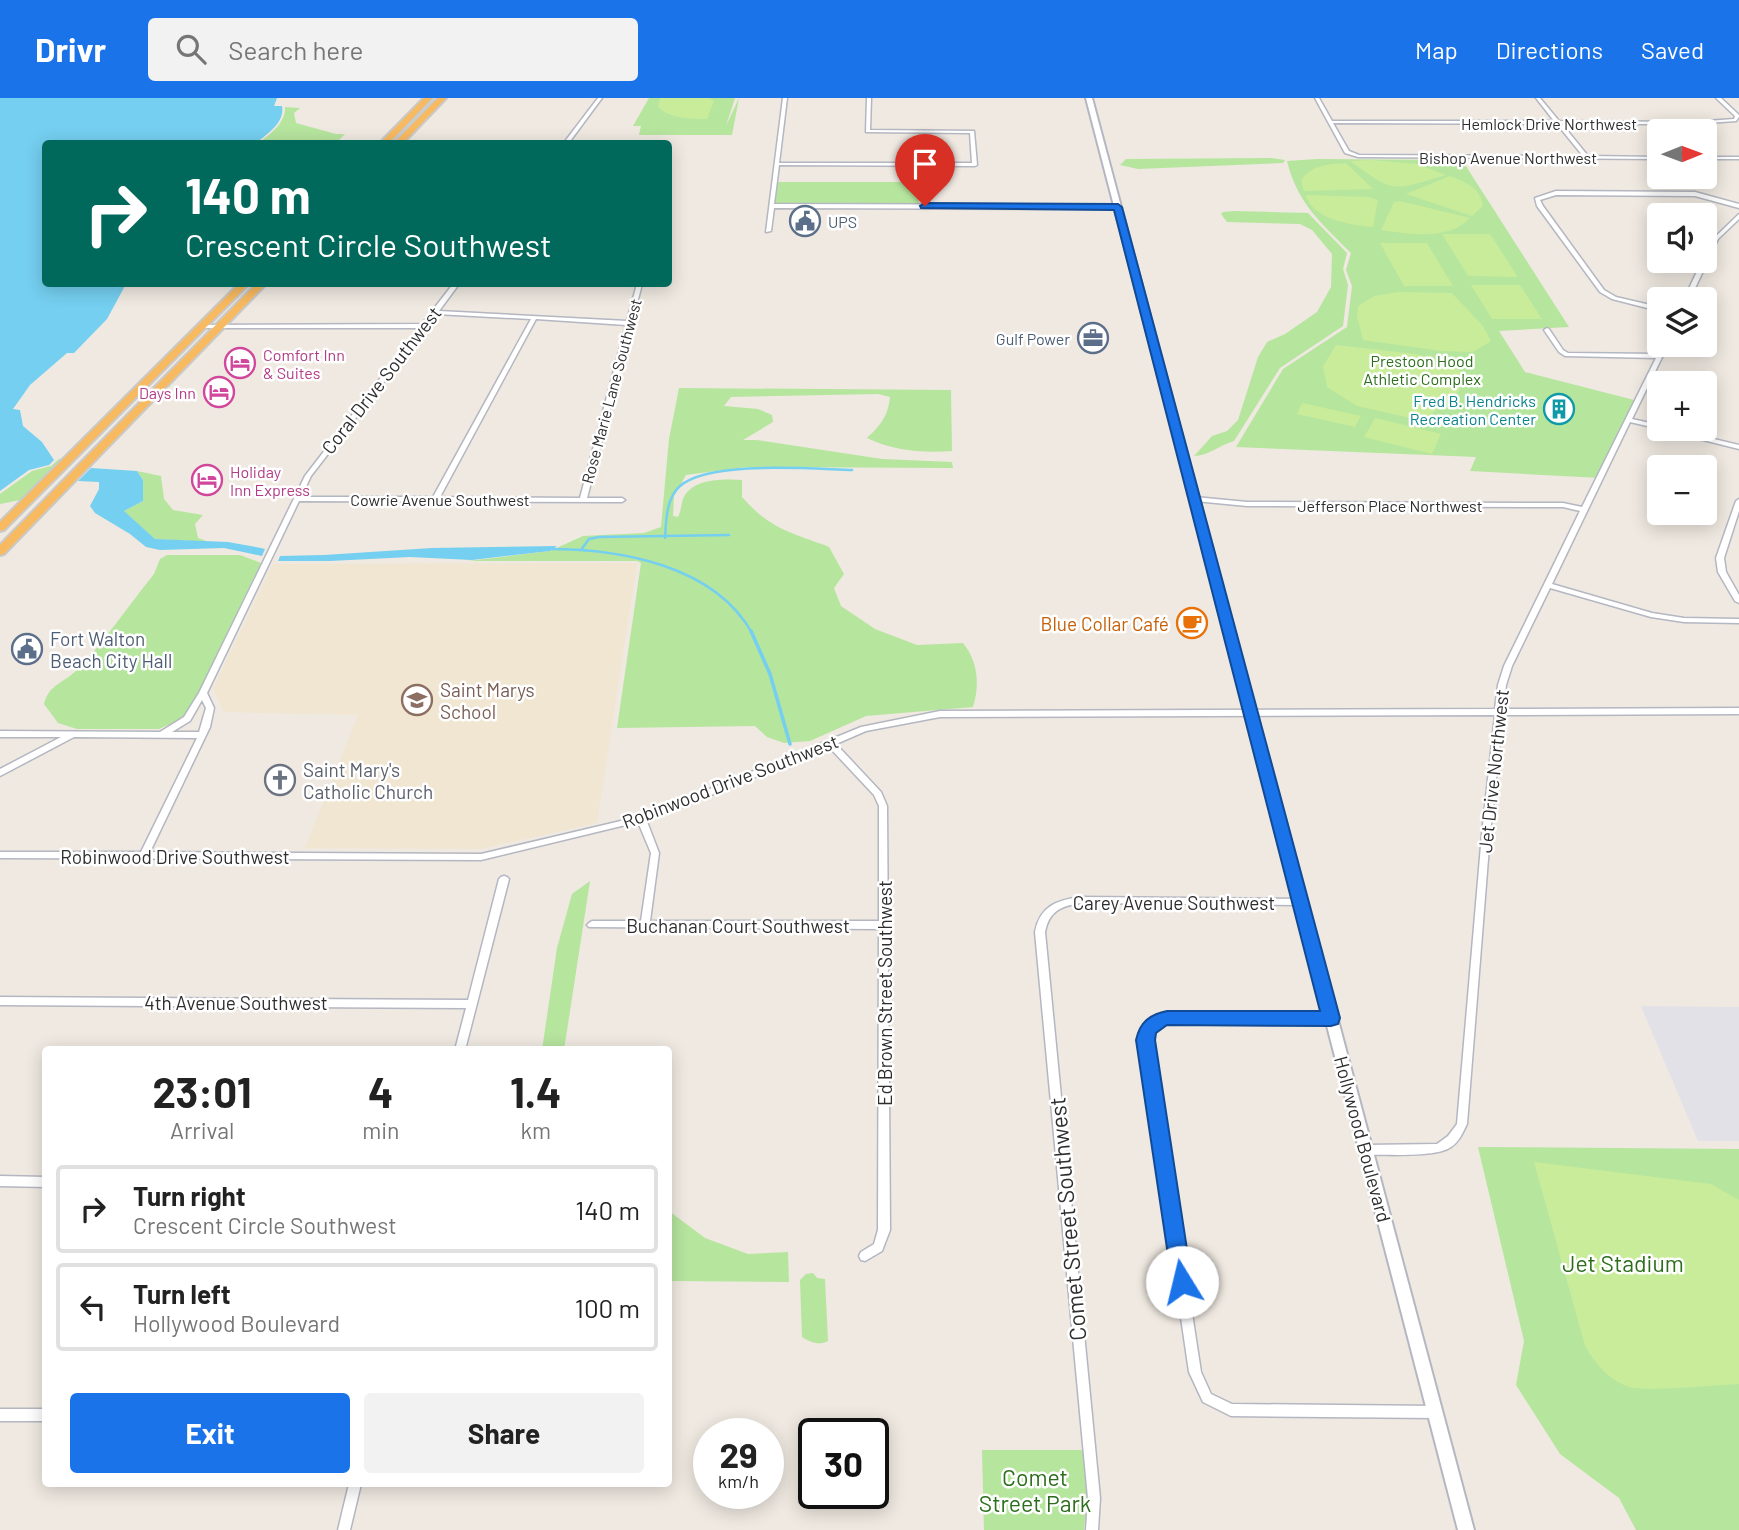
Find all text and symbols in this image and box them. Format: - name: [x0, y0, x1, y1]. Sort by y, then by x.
- search box: [148, 18, 638, 81]
- text: Drivr: [35, 29, 106, 69]
- icon: search: [172, 30, 210, 68]
- text: Search here: [228, 34, 363, 65]
- text: Map: [1415, 35, 1458, 64]
- text: Directions: [1496, 35, 1603, 64]
- text: Saved: [1641, 35, 1704, 64]
- street label: Hemlock Drive Northwest: [1461, 114, 1637, 133]
- north arrow: [1647, 119, 1717, 189]
- map controls: [1647, 119, 1717, 525]
- pin: [895, 134, 955, 206]
- icon: arrive: [906, 145, 944, 183]
- street label: Bishop Avenue Northwest: [1419, 148, 1597, 167]
- text: 140 m: [185, 165, 311, 224]
- icon: right: [70, 168, 161, 259]
- button: sound: [1647, 203, 1717, 273]
- public building icon: UPS: [788, 204, 822, 238]
- place label: UPS: [828, 212, 857, 231]
- text: Crescent Circle Southwest: [185, 225, 552, 263]
- button: layers: [1647, 287, 1717, 357]
- street label: Rose Marie Lane Southwest: [577, 296, 645, 486]
- street label: Coral Drive Southwest: [316, 302, 446, 458]
- office icon: Gulf Power: [1076, 321, 1110, 355]
- place label: Gulf Power: [996, 329, 1070, 348]
- place label: Comfort Inn & Suites: [263, 345, 345, 382]
- hotel icon: Comfort Inn & Suites: [223, 346, 257, 380]
- park label: Prestoon Hood Athletic Complex: [1363, 351, 1481, 388]
- button: +: [1647, 371, 1717, 441]
- hotel icon: Days Inn: [202, 375, 236, 409]
- place label: Days Inn: [139, 383, 196, 402]
- place label: Fred B. Hendricks Recreation Center: [1410, 391, 1536, 428]
- building icon: Fred B. Hendricks Recreation Center: [1542, 392, 1576, 426]
- button: −: [1647, 455, 1717, 525]
- place label: Holiday Inn Express: [230, 462, 310, 499]
- hotel icon: Holiday Inn Express: [190, 463, 224, 497]
- street label: Cowrie Avenue Southwest: [350, 490, 530, 509]
- street label: Jefferson Place Northwest: [1297, 496, 1483, 515]
- cafe icon: Blue Collar Café: [1175, 606, 1209, 640]
- place label: Blue Collar Café: [1041, 612, 1169, 635]
- place label: Fort Walton Beach City Hall: [50, 627, 172, 672]
- public building icon: Fort Walton Beach City Hall: [10, 632, 44, 666]
- place label: Saint Marys School: [440, 678, 535, 723]
- school or university icon: Saint Marys School: [400, 683, 434, 717]
- street label: Jet Drive Northwest: [1473, 688, 1513, 854]
- street label: Robinwood Drive Southwest: [619, 729, 841, 833]
- place label: Saint Mary's Catholic Church: [303, 758, 433, 803]
- church icon: Saint Mary's Catholic Church: [263, 763, 297, 797]
- street label: Robinwood Drive Southwest: [60, 845, 290, 868]
- street label: Ed Brown Street Southwest: [873, 880, 896, 1106]
- street label: Carey Avenue Southwest: [1073, 891, 1275, 914]
- street label: Buchanan Court Southwest: [626, 914, 850, 937]
- street label: 4th Avenue Southwest: [144, 991, 328, 1014]
- street label: Hollywood Boulevard: [1330, 1053, 1396, 1225]
- text: 23:01: [152, 1066, 252, 1116]
- text: 4: [368, 1066, 394, 1116]
- text: 1.4: [510, 1066, 562, 1116]
- street label: Comet Street Southwest: [1042, 1096, 1092, 1342]
- text: Arrival: [170, 1116, 234, 1144]
- text: min: [362, 1116, 399, 1144]
- text: km: [520, 1116, 551, 1144]
- text: Turn right: [133, 1180, 246, 1211]
- icon: right: [74, 1190, 112, 1228]
- text: 140 m: [575, 1194, 640, 1225]
- text: Crescent Circle Southwest: [133, 1211, 397, 1239]
- position arrow: [1145, 1245, 1219, 1319]
- park label: Jet Stadium: [1562, 1249, 1684, 1277]
- text: Turn left: [133, 1278, 231, 1309]
- icon: left: [74, 1288, 112, 1326]
- text: 100 m: [575, 1292, 640, 1323]
- text: Hollywood Boulevard: [133, 1309, 340, 1337]
- button: Exit: [70, 1393, 350, 1473]
- button: Share: [364, 1393, 644, 1473]
- speed limit sign: 30: [798, 1418, 889, 1509]
- text: 29: [719, 1433, 758, 1475]
- park label: Comet Street Park: [979, 1463, 1091, 1517]
- text: km/h: [718, 1470, 759, 1492]

